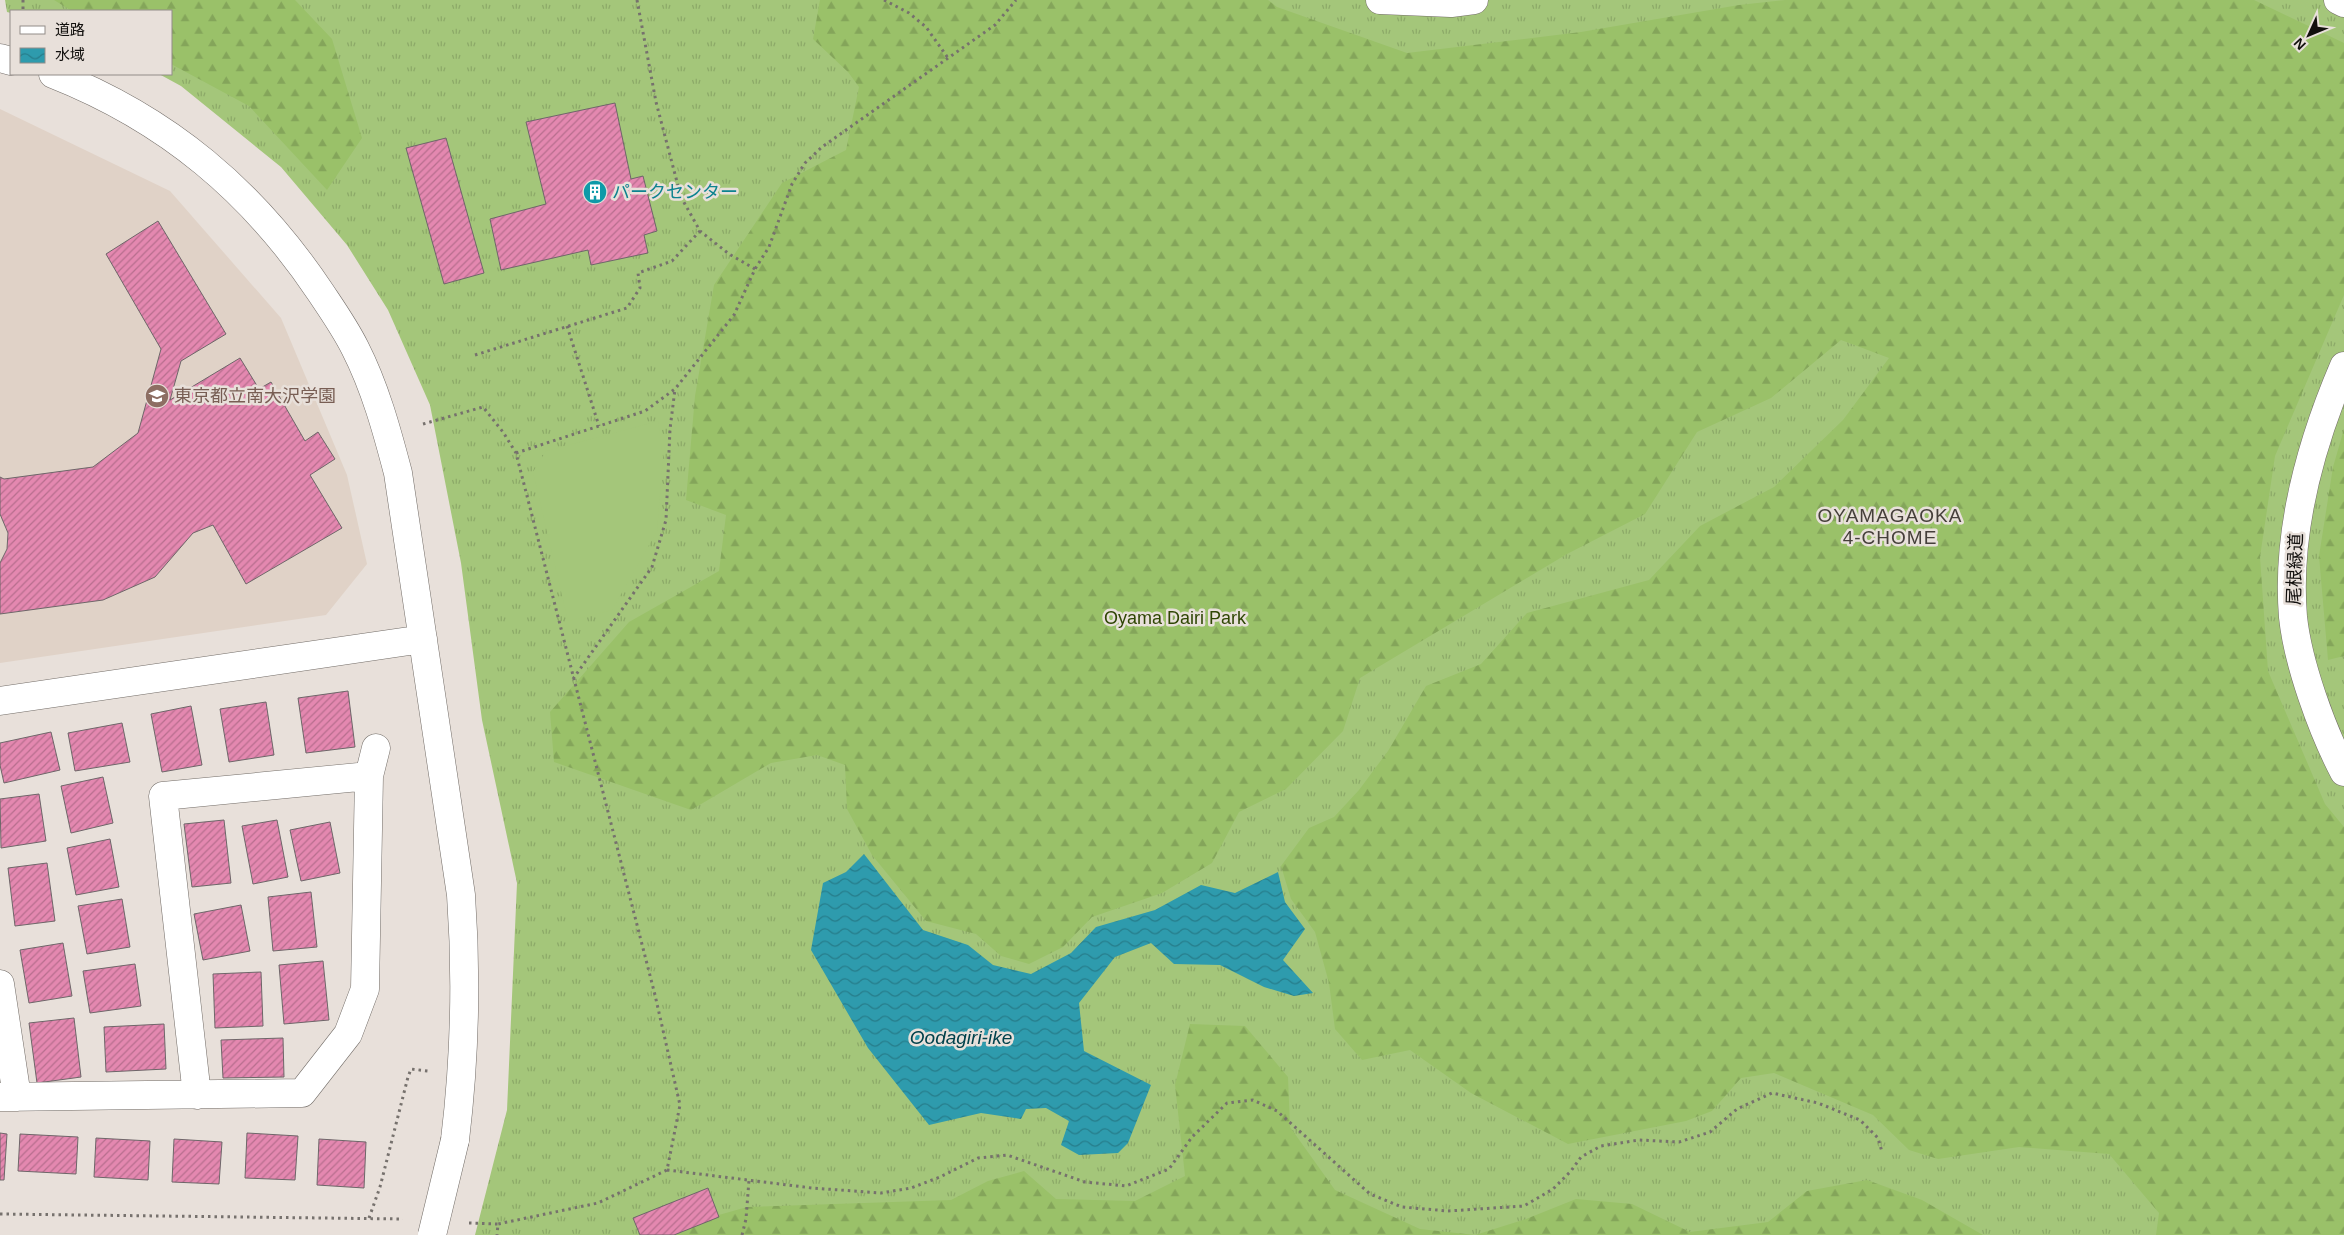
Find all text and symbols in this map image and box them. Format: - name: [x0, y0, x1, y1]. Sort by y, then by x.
- legend: [10, 10, 172, 75]
- north arrow: [2284, 10, 2334, 60]
- text: 道路: [55, 21, 85, 38]
- text: N: [2290, 35, 2309, 53]
- text: 水域: [55, 46, 85, 63]
- building icon: パークセンター: [582, 179, 608, 205]
- place label: パークセンター: [612, 182, 738, 202]
- school or university icon: 東京都立南大沢学園: [144, 383, 170, 409]
- place label: 東京都立南大沢学園: [174, 386, 336, 406]
- district label: OYAMAGAOKA 4-CHOME: [1818, 505, 1962, 548]
- street label: 尾根緑道: [2284, 533, 2306, 605]
- park label: Oyama Dairi Park: [1104, 608, 1247, 628]
- water label: Oodagiri-ike: [910, 1027, 1012, 1048]

